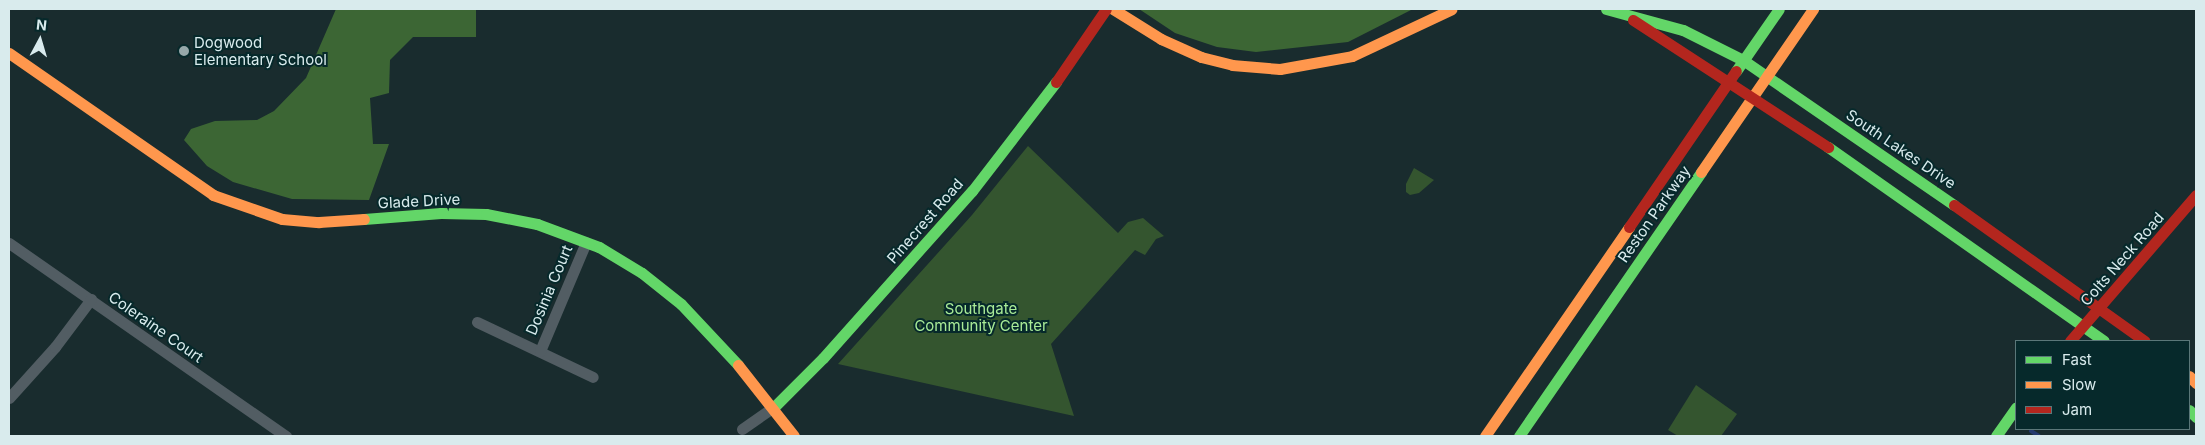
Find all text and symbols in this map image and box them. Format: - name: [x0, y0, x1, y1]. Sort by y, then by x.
- north arrow: [15, 15, 65, 65]
- text: N: [35, 16, 48, 34]
- place label: Dogwood Elementary School: [194, 33, 327, 68]
- marker: Dogwood Elementary School: [178, 45, 190, 57]
- street label: South Lakes Drive: [1843, 106, 1959, 192]
- street label: Reston Parkway: [1614, 162, 1694, 266]
- street label: Pinecrest Road: [883, 175, 967, 267]
- street label: Glade Drive: [377, 190, 461, 212]
- street label: Colts Neck Road: [2077, 209, 2167, 309]
- street label: Dosinia Court: [522, 242, 576, 338]
- street label: Coleraine Court: [105, 288, 207, 366]
- park label: Southgate Community Center: [914, 299, 1048, 334]
- legend: [2015, 340, 2190, 430]
- text: Fast: [2062, 350, 2092, 369]
- text: Slow: [2062, 375, 2096, 394]
- text: Jam: [2062, 400, 2092, 419]

